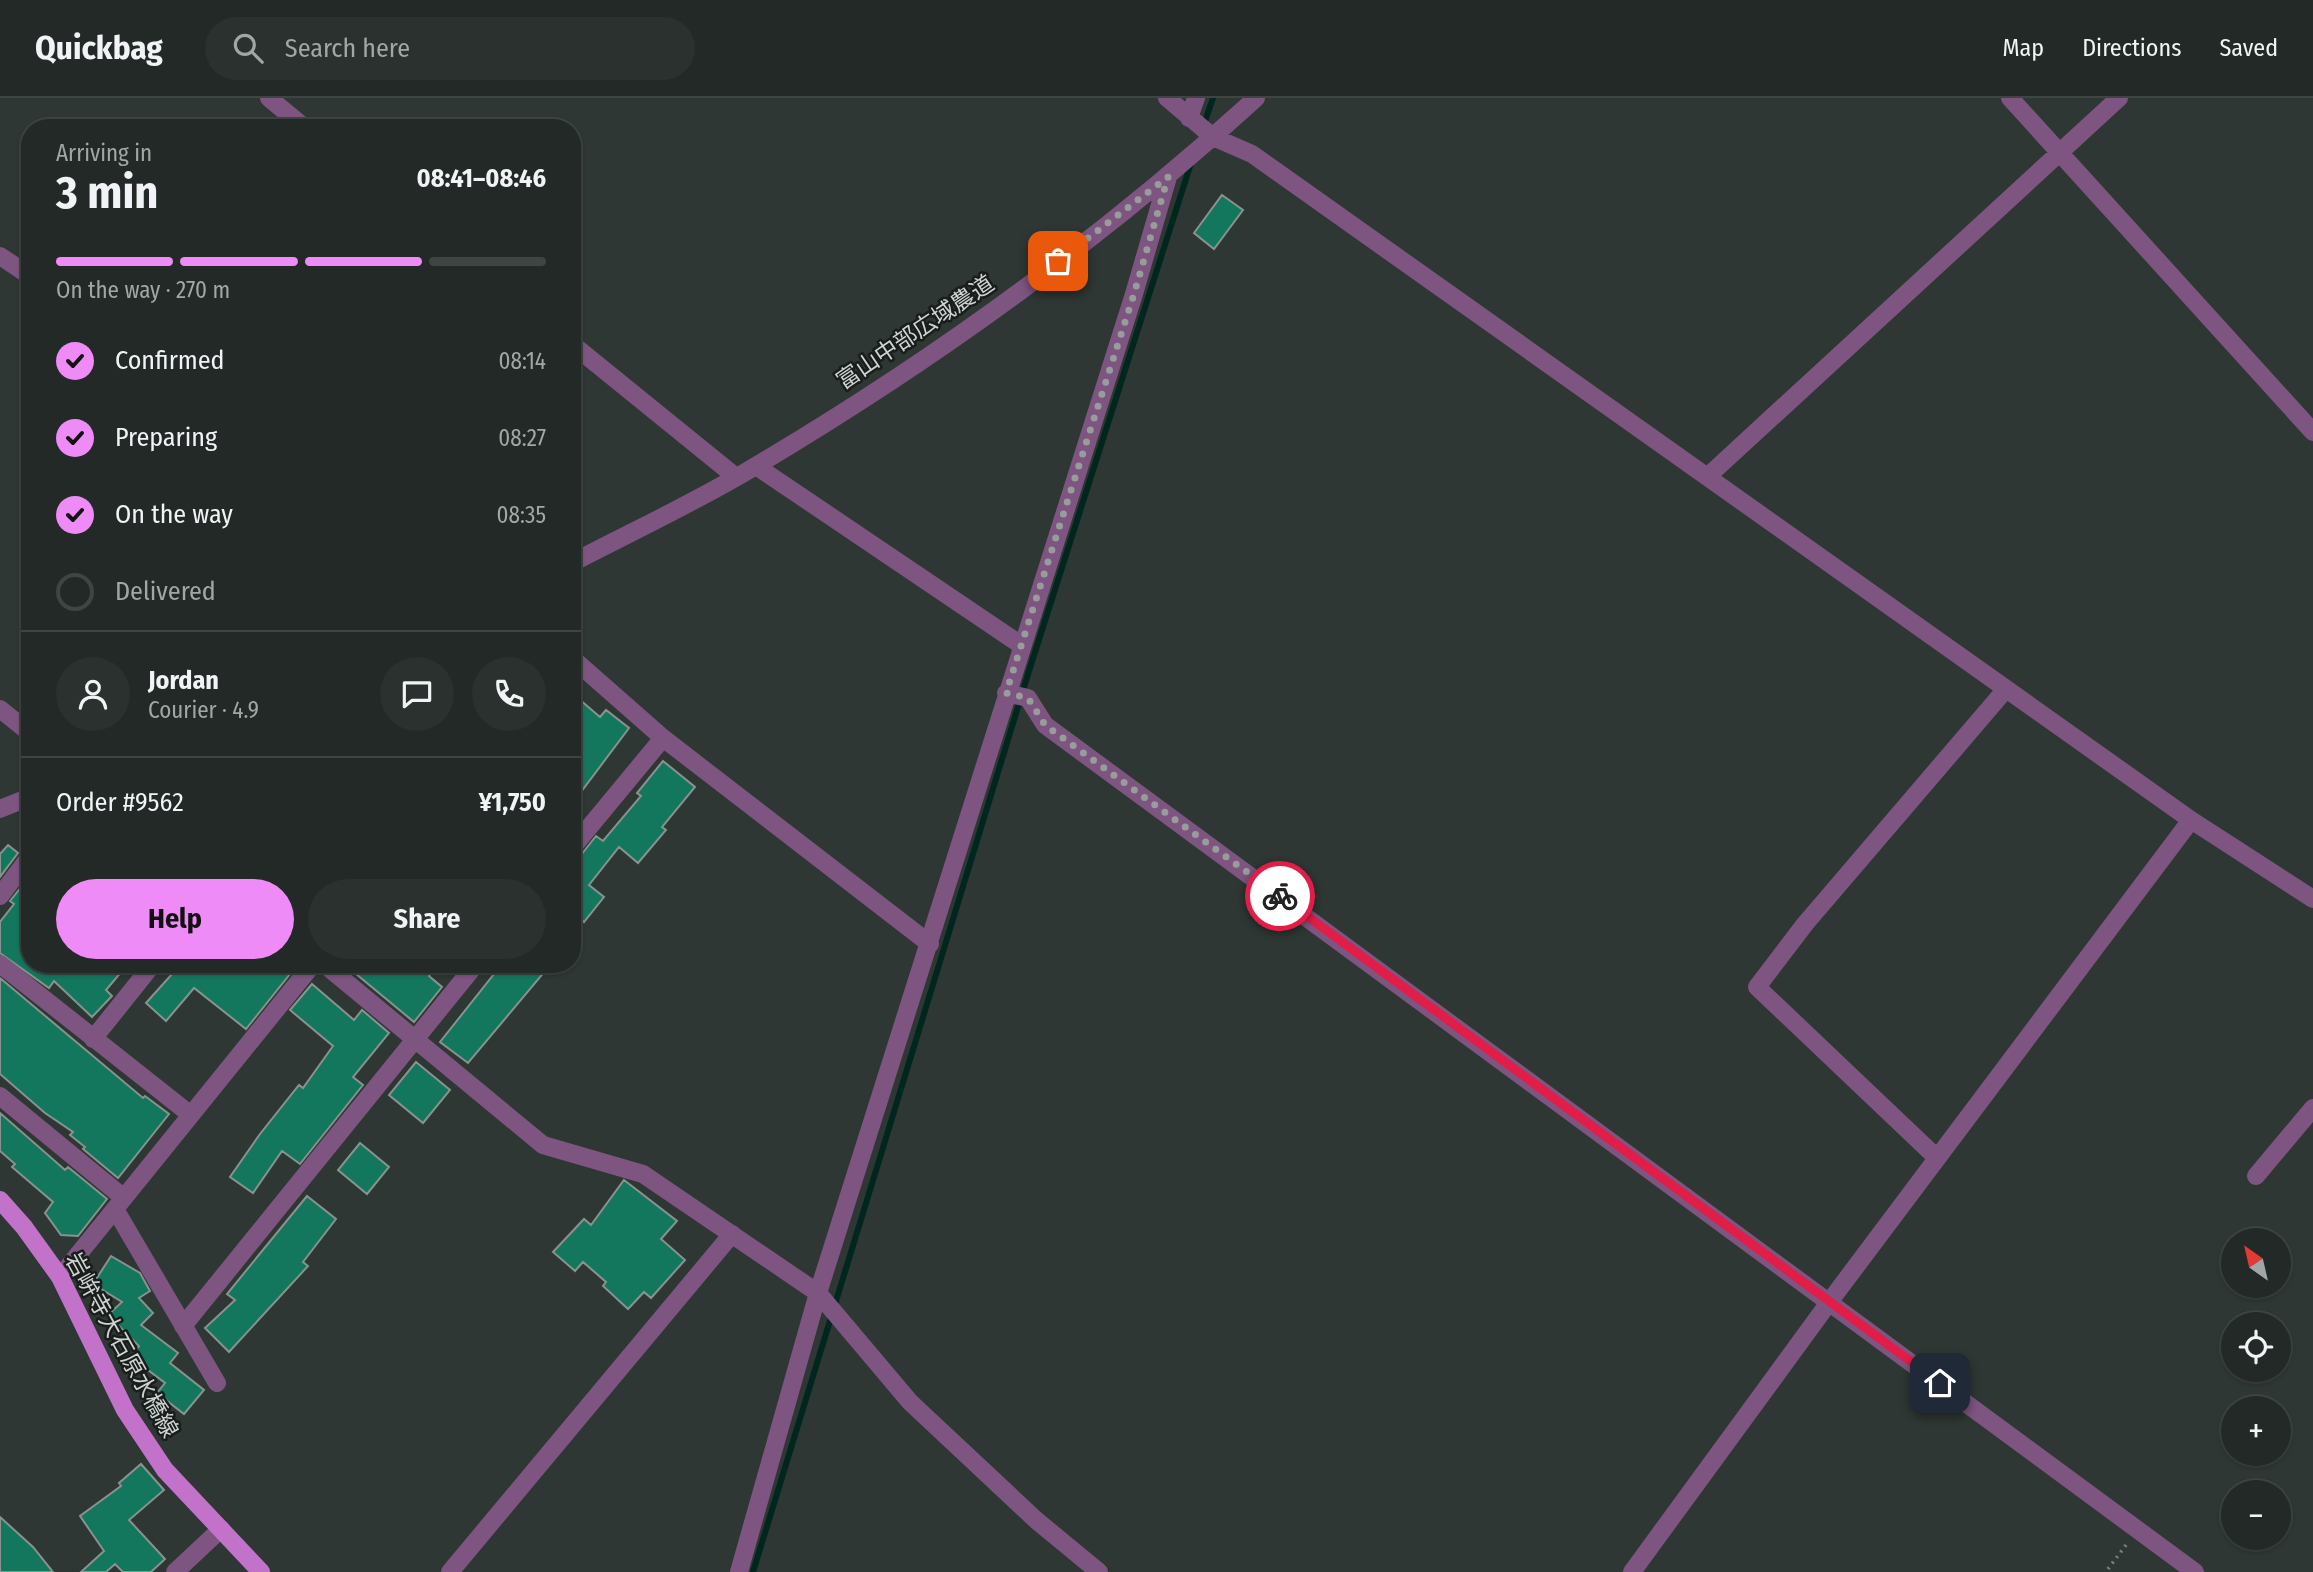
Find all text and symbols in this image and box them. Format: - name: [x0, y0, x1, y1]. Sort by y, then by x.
- search box: [205, 17, 695, 80]
- text: Quickbag: [35, 28, 163, 68]
- icon: search: [229, 29, 267, 67]
- text: Search here: [285, 33, 410, 64]
- text: Map: [2003, 34, 2044, 62]
- text: Directions: [2082, 34, 2181, 62]
- text: Saved: [2219, 34, 2278, 62]
- text: Arriving in: [56, 139, 152, 167]
- text: 08:41–08:46: [417, 163, 546, 194]
- text: 3 min: [56, 165, 158, 220]
- pin: [1028, 231, 1088, 291]
- icon: bag: [1039, 242, 1077, 280]
- street label: 富山中部広域農道: [831, 269, 999, 395]
- text: On the way · 270 m: [56, 276, 230, 304]
- icon: check: [56, 342, 94, 380]
- text: Confirmed: [115, 345, 225, 376]
- text: 08:14: [498, 347, 546, 375]
- icon: check: [56, 419, 94, 457]
- text: Preparing: [115, 422, 217, 453]
- text: 08:27: [498, 424, 546, 452]
- icon: check: [56, 496, 94, 534]
- text: On the way: [115, 499, 233, 530]
- text: 08:35: [497, 501, 546, 529]
- text: Delivered: [115, 576, 216, 607]
- button: person: [56, 657, 130, 731]
- button: chat: [380, 657, 454, 731]
- button: phone: [472, 657, 546, 731]
- text: Jordan: [148, 665, 219, 696]
- text: Courier · 4.9: [148, 696, 259, 724]
- text: Order #9562: [56, 787, 184, 818]
- text: ¥1,750: [479, 787, 546, 818]
- courier: [1245, 861, 1315, 931]
- icon: bike: [1261, 877, 1299, 915]
- button: Help: [56, 879, 294, 959]
- button: Share: [308, 879, 546, 959]
- north arrow: [2221, 1228, 2291, 1298]
- map controls: [2221, 1228, 2291, 1550]
- street label: 岩峅寺大石原水橋線: [60, 1248, 184, 1442]
- button: locate: [2221, 1312, 2291, 1382]
- pin: [1910, 1353, 1970, 1413]
- icon: home: [1921, 1364, 1959, 1402]
- button: +: [2221, 1396, 2291, 1466]
- button: −: [2221, 1480, 2291, 1550]

